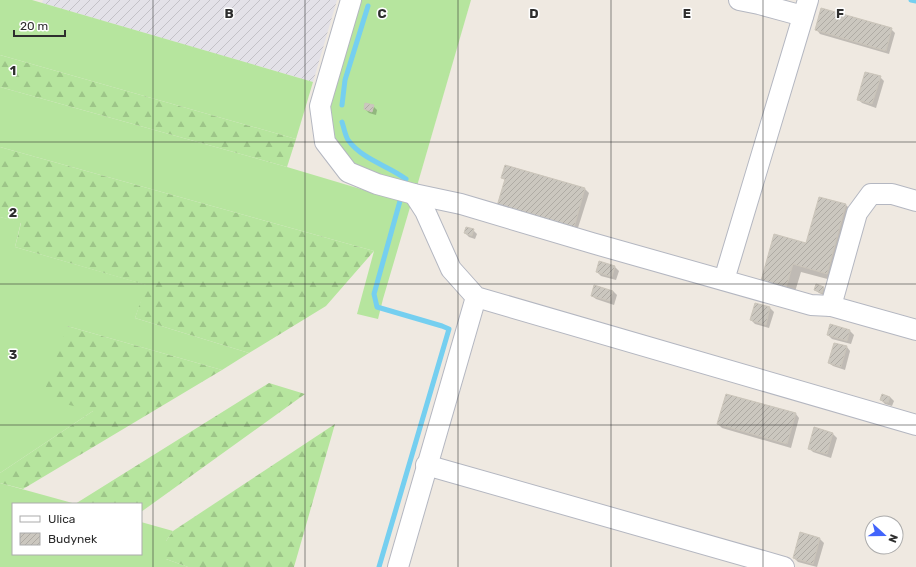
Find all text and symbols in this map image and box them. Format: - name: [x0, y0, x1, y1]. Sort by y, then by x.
- text: B: [224, 6, 234, 21]
- text: C: [377, 6, 387, 21]
- text: D: [529, 6, 539, 21]
- text: E: [683, 6, 691, 21]
- text: F: [836, 6, 844, 21]
- scale bar: [14, 12, 65, 38]
- text: 20 m: [20, 19, 48, 33]
- text: 1: [10, 63, 16, 78]
- text: 2: [9, 205, 17, 220]
- text: 3: [9, 347, 18, 362]
- legend: [12, 503, 142, 555]
- text: Ulica: [48, 512, 75, 526]
- north arrow: [864, 515, 904, 555]
- text: Budynek: [48, 532, 98, 546]
- text: N: [885, 532, 900, 545]

